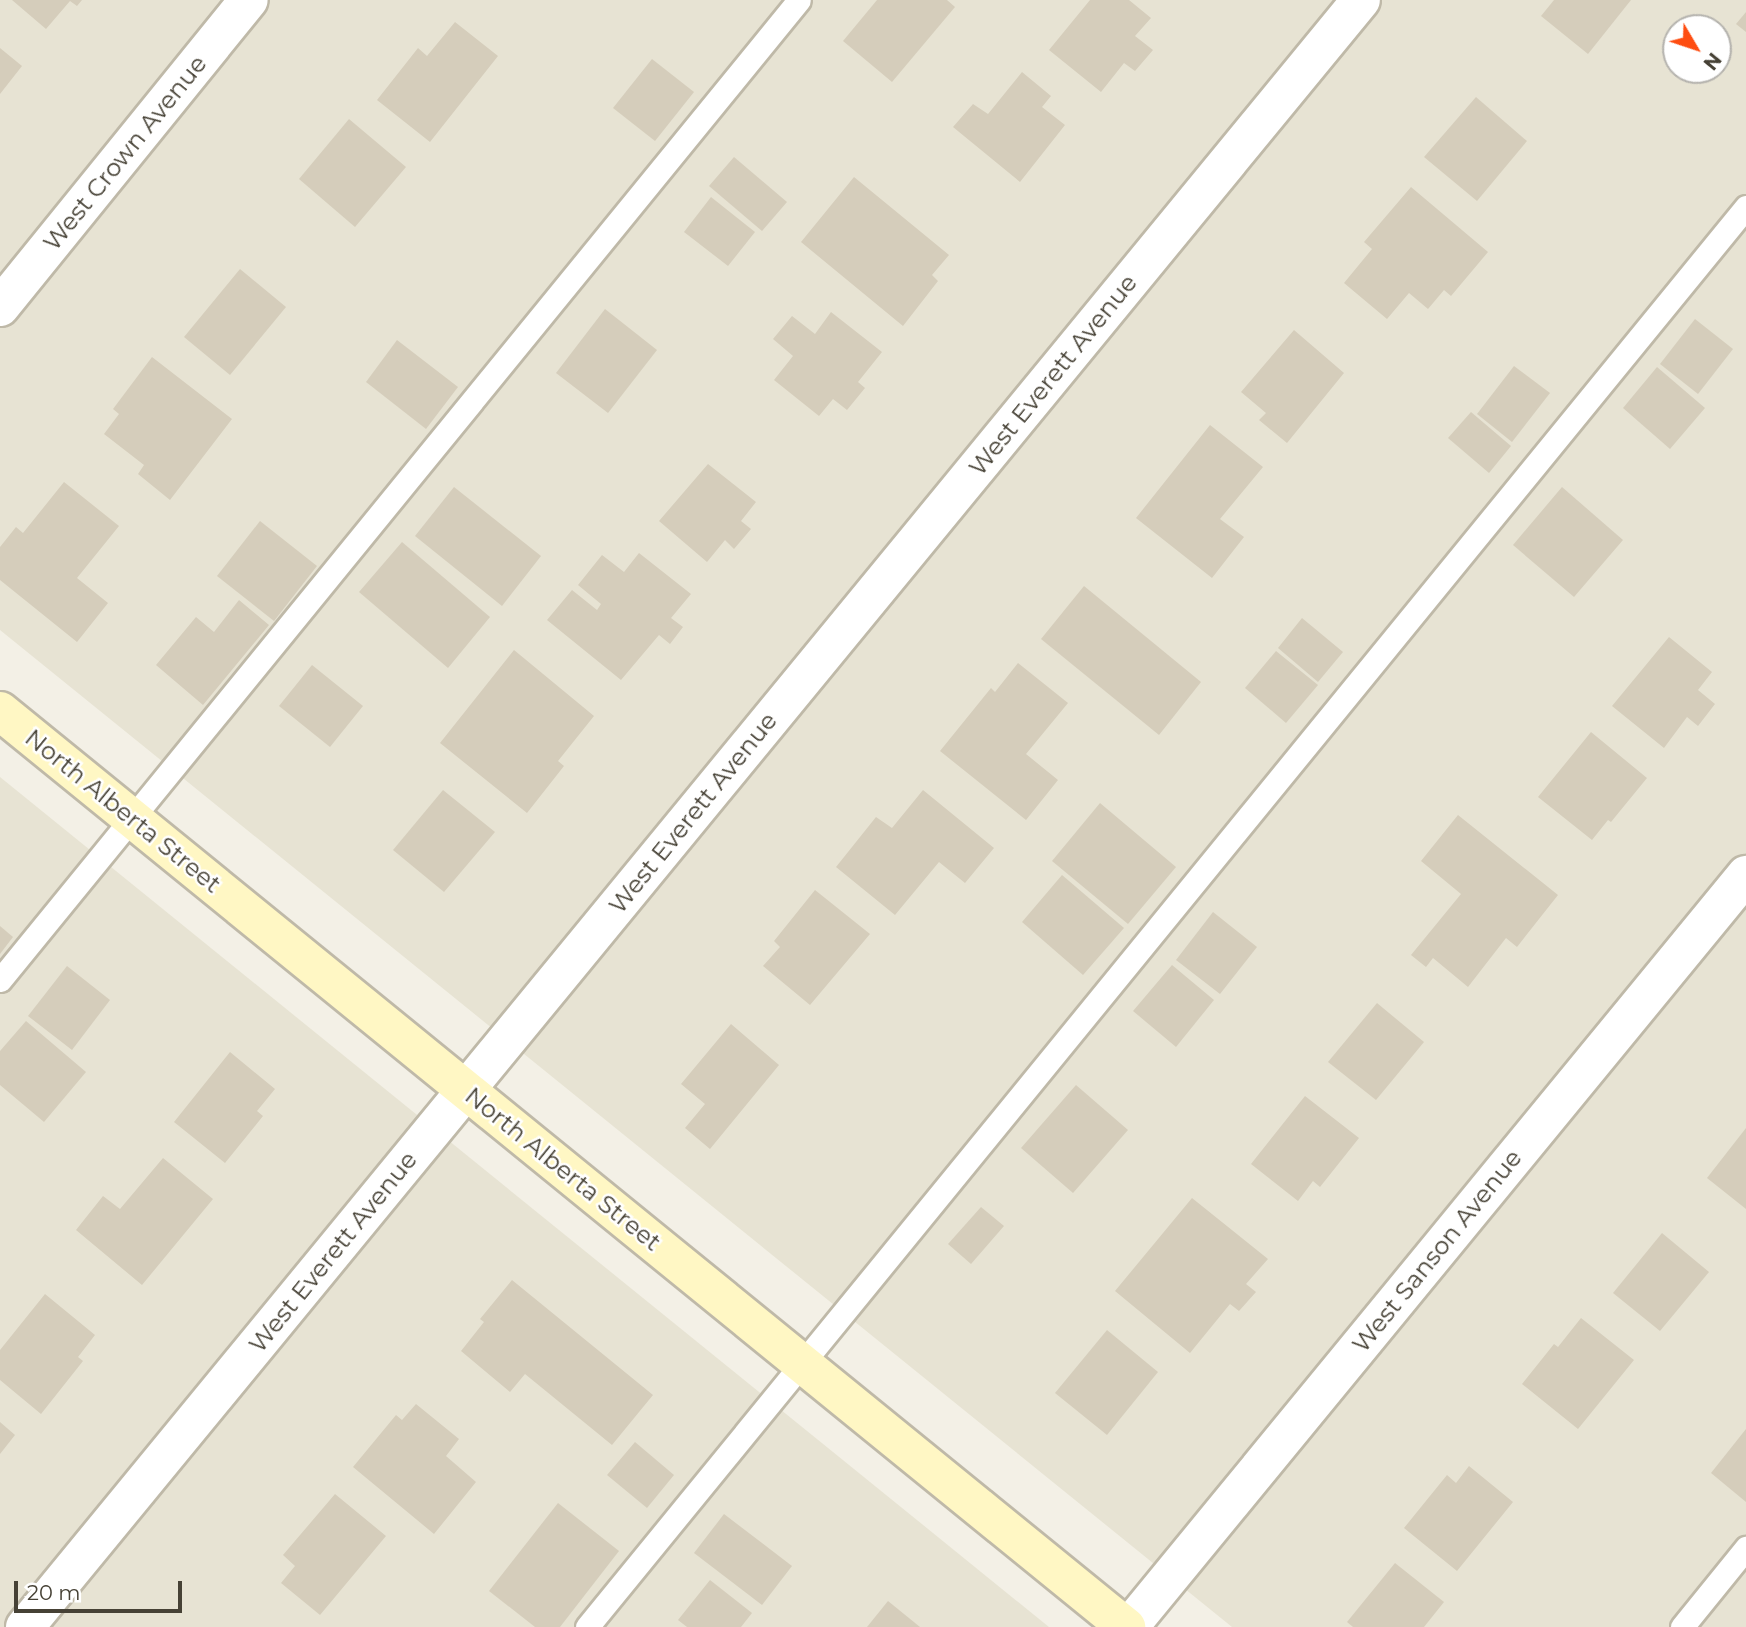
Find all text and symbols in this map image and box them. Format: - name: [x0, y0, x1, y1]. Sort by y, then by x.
- north arrow: [1662, 14, 1732, 84]
- text: N: [1698, 48, 1726, 74]
- street label: West Crown Avenue: [37, 50, 213, 256]
- street label: West Everett Avenue: [963, 269, 1143, 481]
- street label: West Everett Avenue: [603, 707, 783, 919]
- street label: North Alberta Street: [19, 723, 227, 899]
- street label: North Alberta Street: [459, 1081, 667, 1257]
- street label: West Sanson Avenue: [1346, 1144, 1528, 1358]
- street label: West Everett Avenue: [243, 1146, 423, 1358]
- scale bar: [18, 1568, 186, 1612]
- text: 20 m: [27, 1580, 81, 1605]

